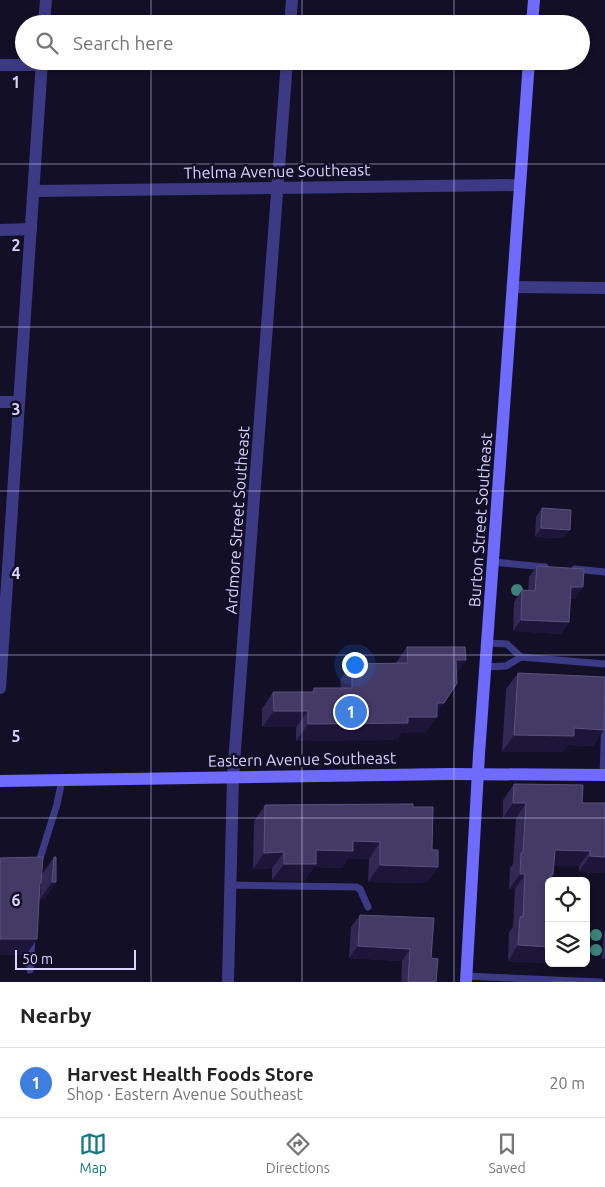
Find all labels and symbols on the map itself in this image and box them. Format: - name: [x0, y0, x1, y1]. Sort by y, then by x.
- text: 1: [11, 73, 21, 91]
- street label: Thelma Avenue Southeast: [183, 160, 371, 182]
- text: 2: [11, 236, 21, 254]
- text: 3: [11, 400, 21, 418]
- street label: Ardmore Street Southeast: [221, 425, 253, 615]
- street label: Burton Street Southeast: [465, 432, 495, 608]
- text: 4: [11, 564, 21, 582]
- your location: [342, 652, 368, 678]
- pin: 1: [335, 693, 367, 731]
- text: 5: [11, 727, 21, 745]
- street label: Eastern Avenue Southeast: [208, 748, 397, 770]
- text: 6: [11, 891, 21, 909]
- scale bar: [15, 947, 136, 970]

